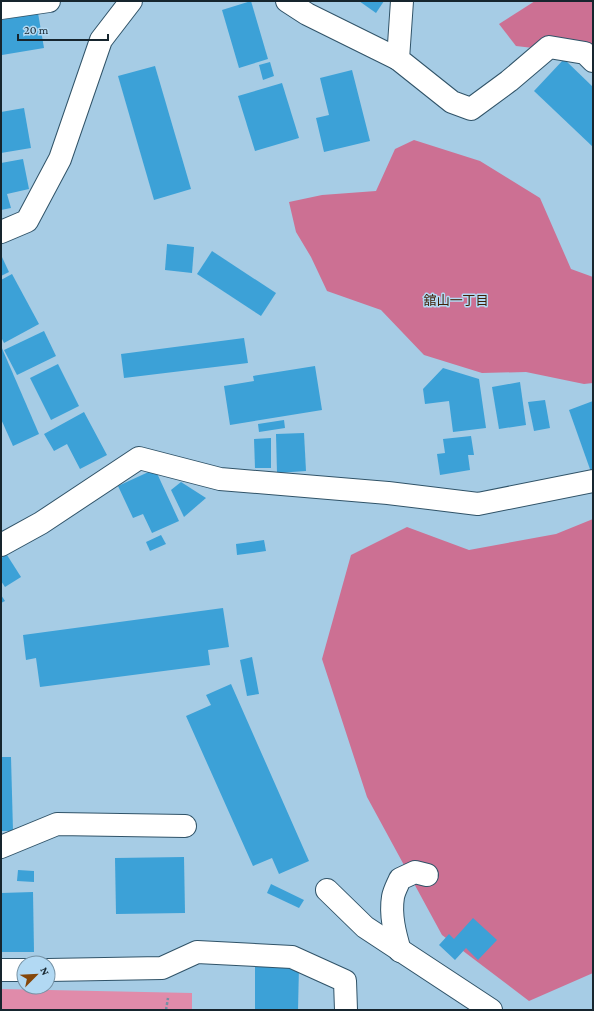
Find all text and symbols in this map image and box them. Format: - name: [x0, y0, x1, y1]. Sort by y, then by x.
- scale bar: [18, 16, 108, 42]
- text: 20 m: [24, 23, 49, 37]
- district label: 舘山一丁目: [423, 293, 489, 308]
- north arrow: [16, 955, 56, 995]
- text: N: [38, 965, 52, 977]

